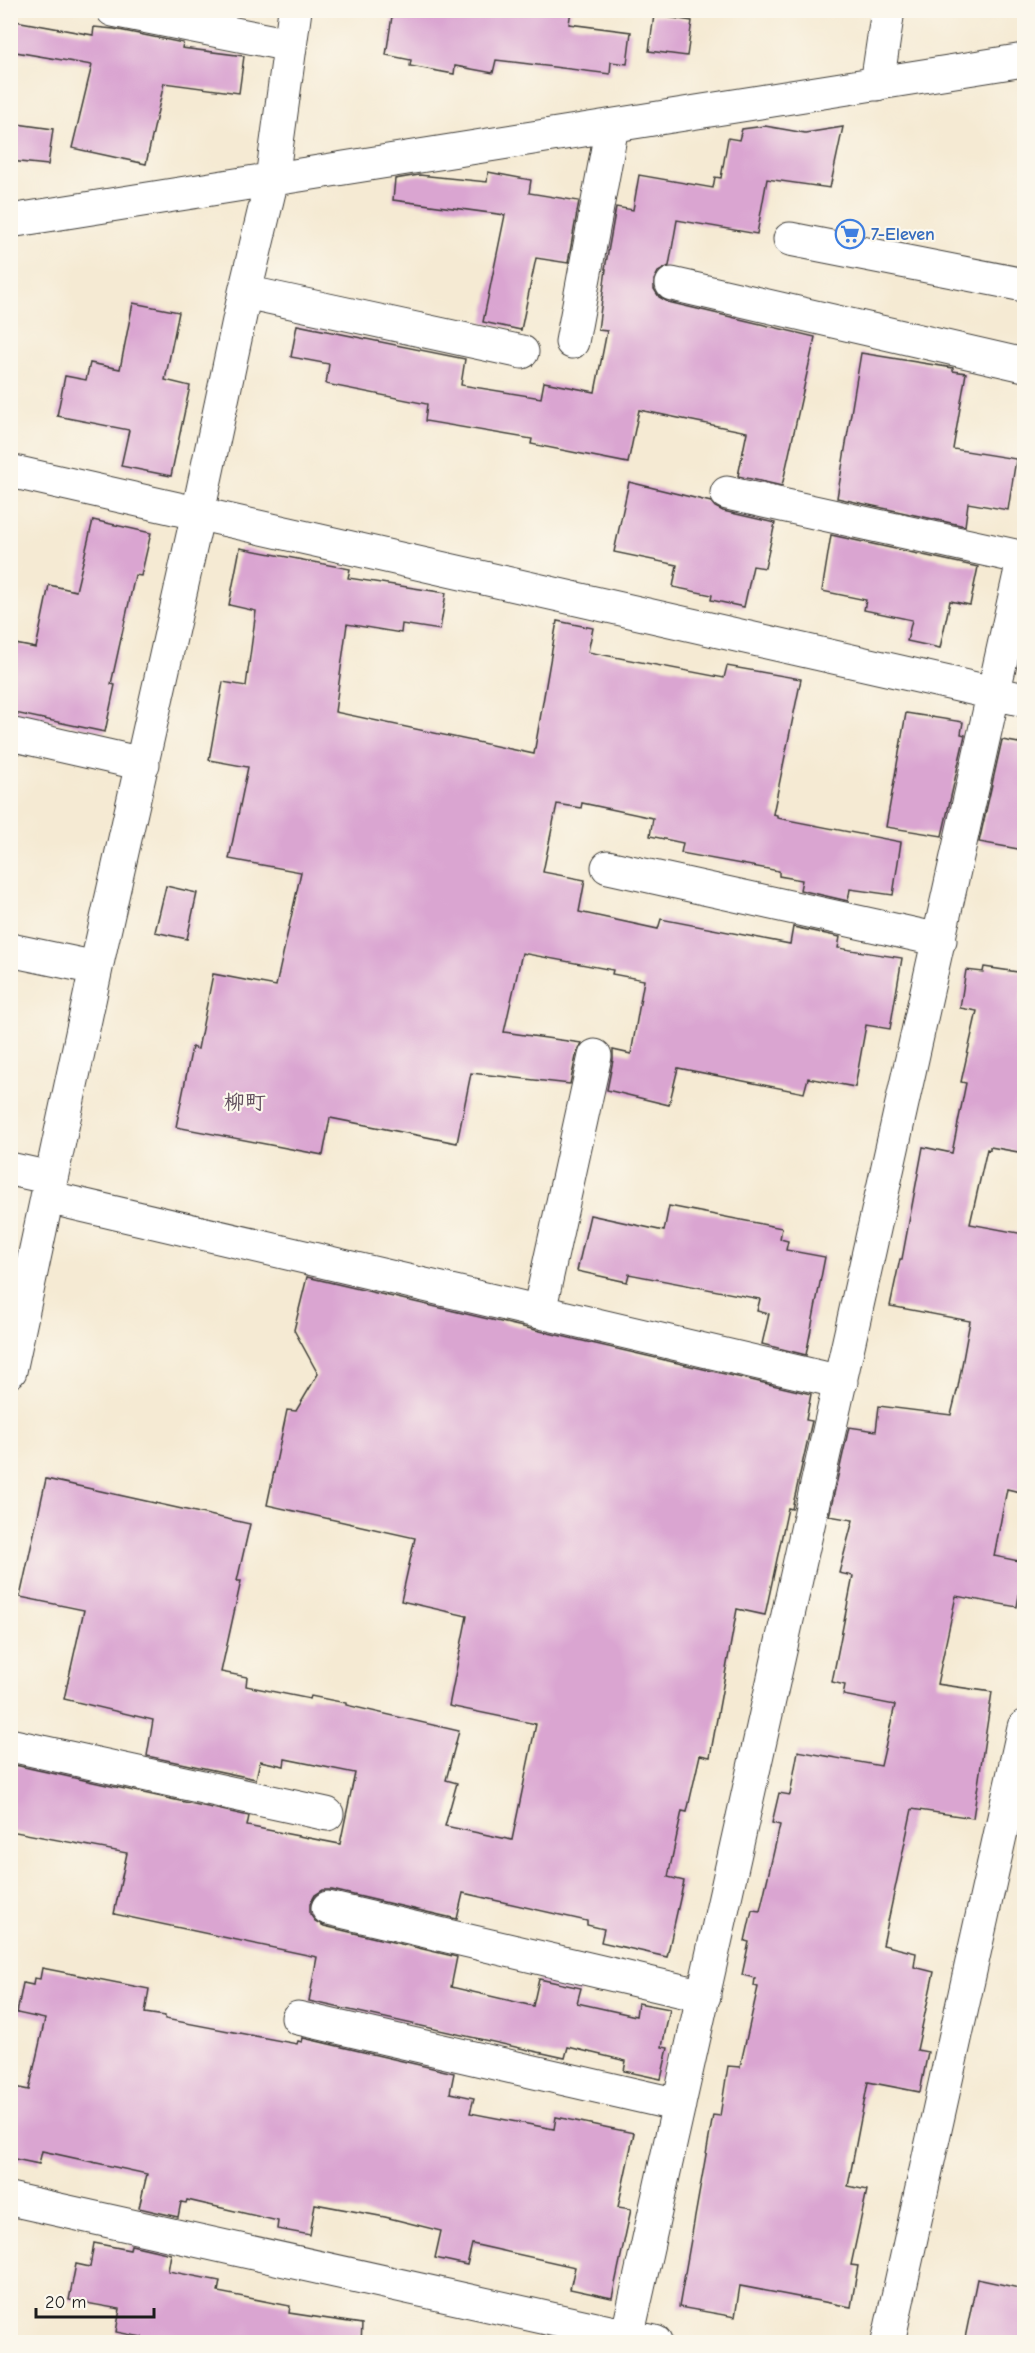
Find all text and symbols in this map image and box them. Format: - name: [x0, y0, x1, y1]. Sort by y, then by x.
- supermarket icon: 7-Eleven: [834, 218, 866, 250]
- place label: 7-Eleven: [871, 224, 935, 245]
- district label: 柳町: [224, 1090, 266, 1114]
- scale bar: [36, 2281, 154, 2319]
- text: 20 m: [45, 2292, 86, 2313]

